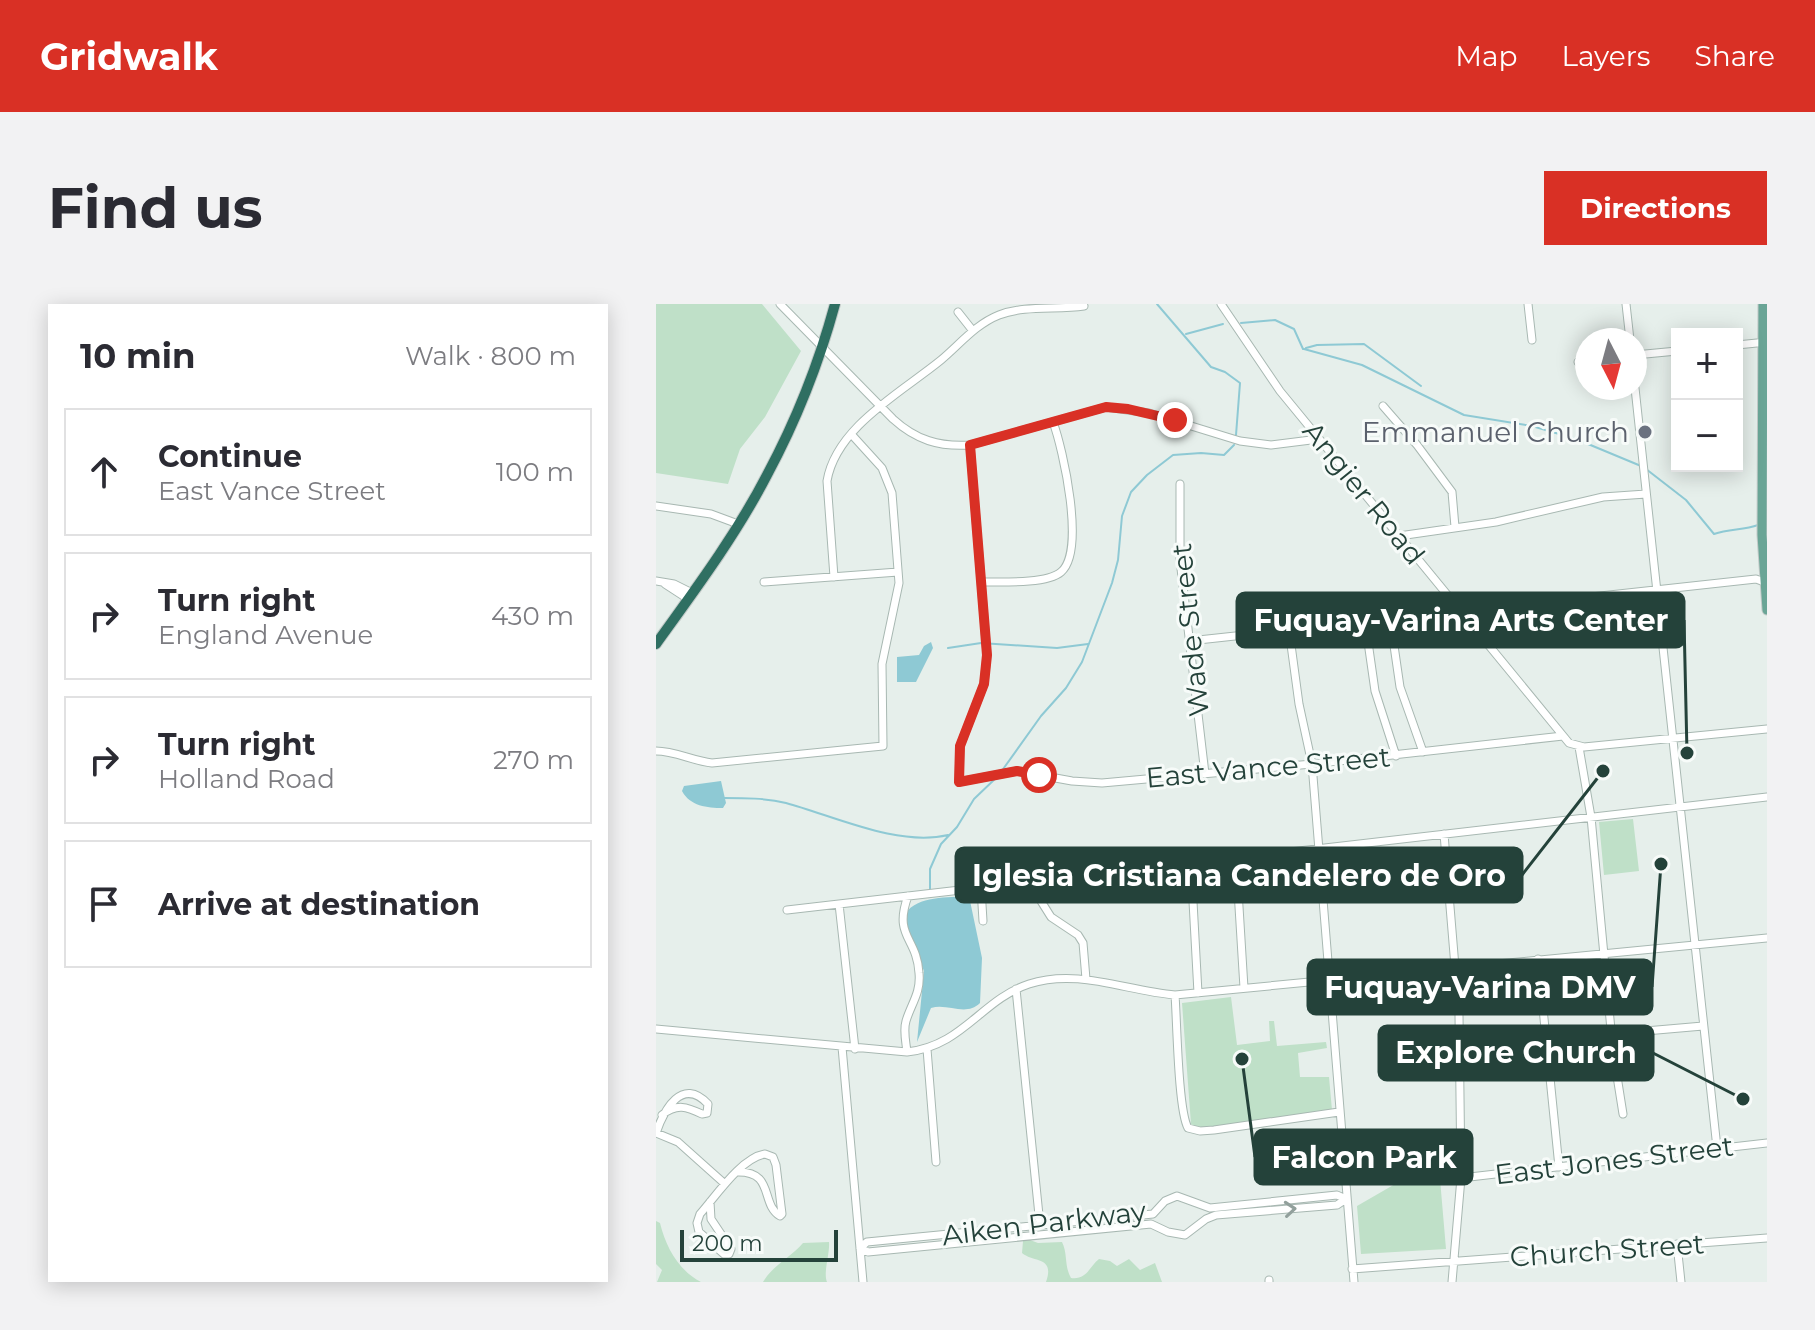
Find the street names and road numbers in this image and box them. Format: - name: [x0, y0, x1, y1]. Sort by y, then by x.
- street label: Angier Road: [1296, 415, 1432, 571]
- street label: Wade Street: [1164, 542, 1216, 718]
- street label: East Vance Street: [1144, 739, 1392, 795]
- street label: East Jones Street: [1493, 1128, 1735, 1192]
- street label: Aiken Parkway: [940, 1194, 1149, 1252]
- street label: Church Street: [1509, 1226, 1705, 1274]

